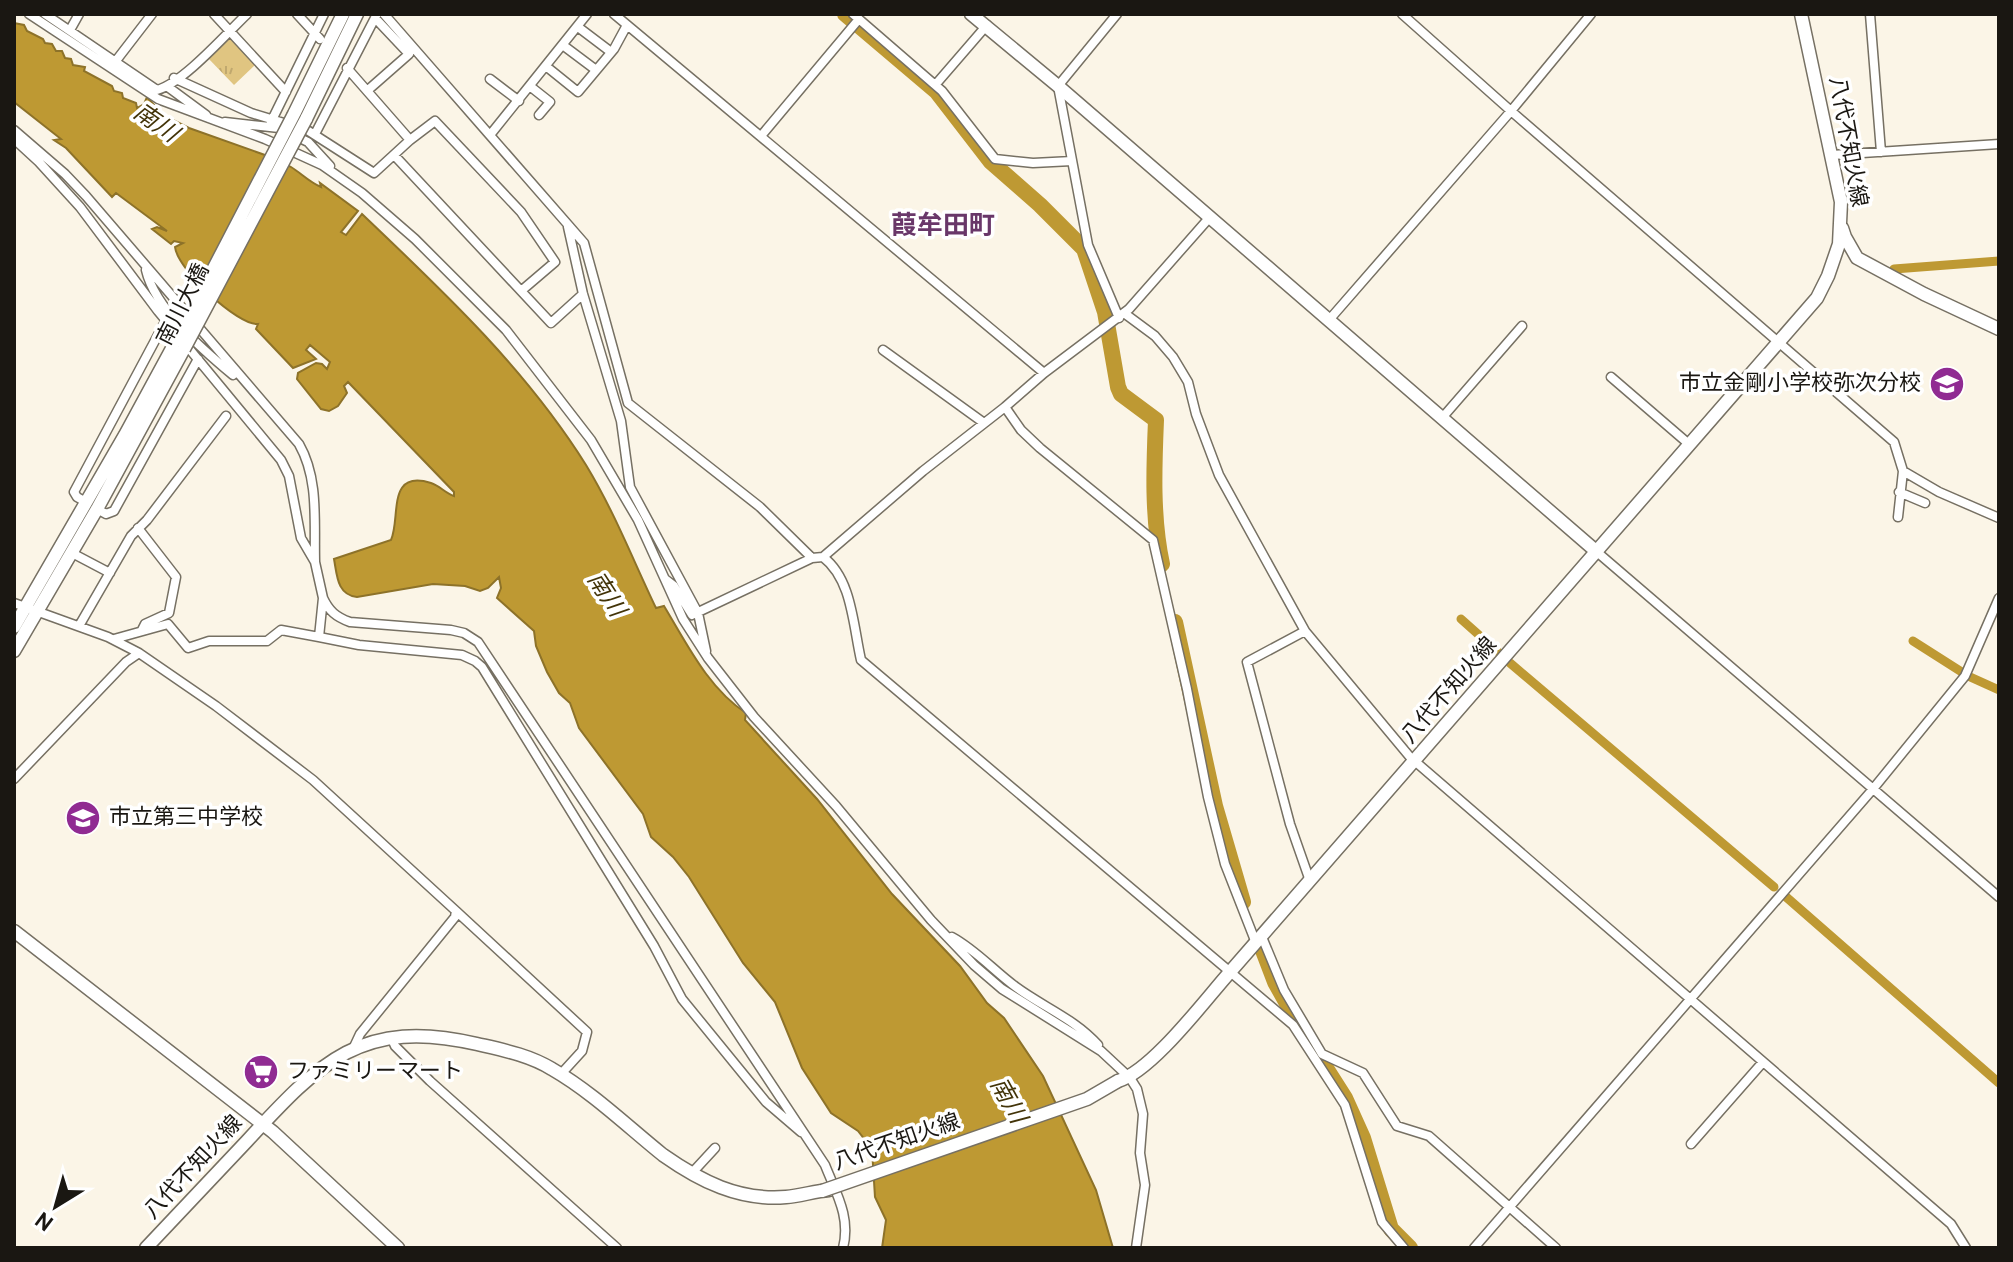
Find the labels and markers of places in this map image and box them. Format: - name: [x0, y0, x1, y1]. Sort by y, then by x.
- school or university icon: 市立金剛小学校弥次分校: [1928, 365, 1966, 403]
- place label: 市立金剛小学校弥次分校: [1679, 371, 1921, 398]
- school or university icon: 市立第三中学校: [64, 799, 102, 837]
- place label: 市立第三中学校: [109, 805, 263, 832]
- supermarket icon: ファミリーマート: [242, 1053, 280, 1091]
- place label: ファミリーマート: [287, 1059, 463, 1086]

